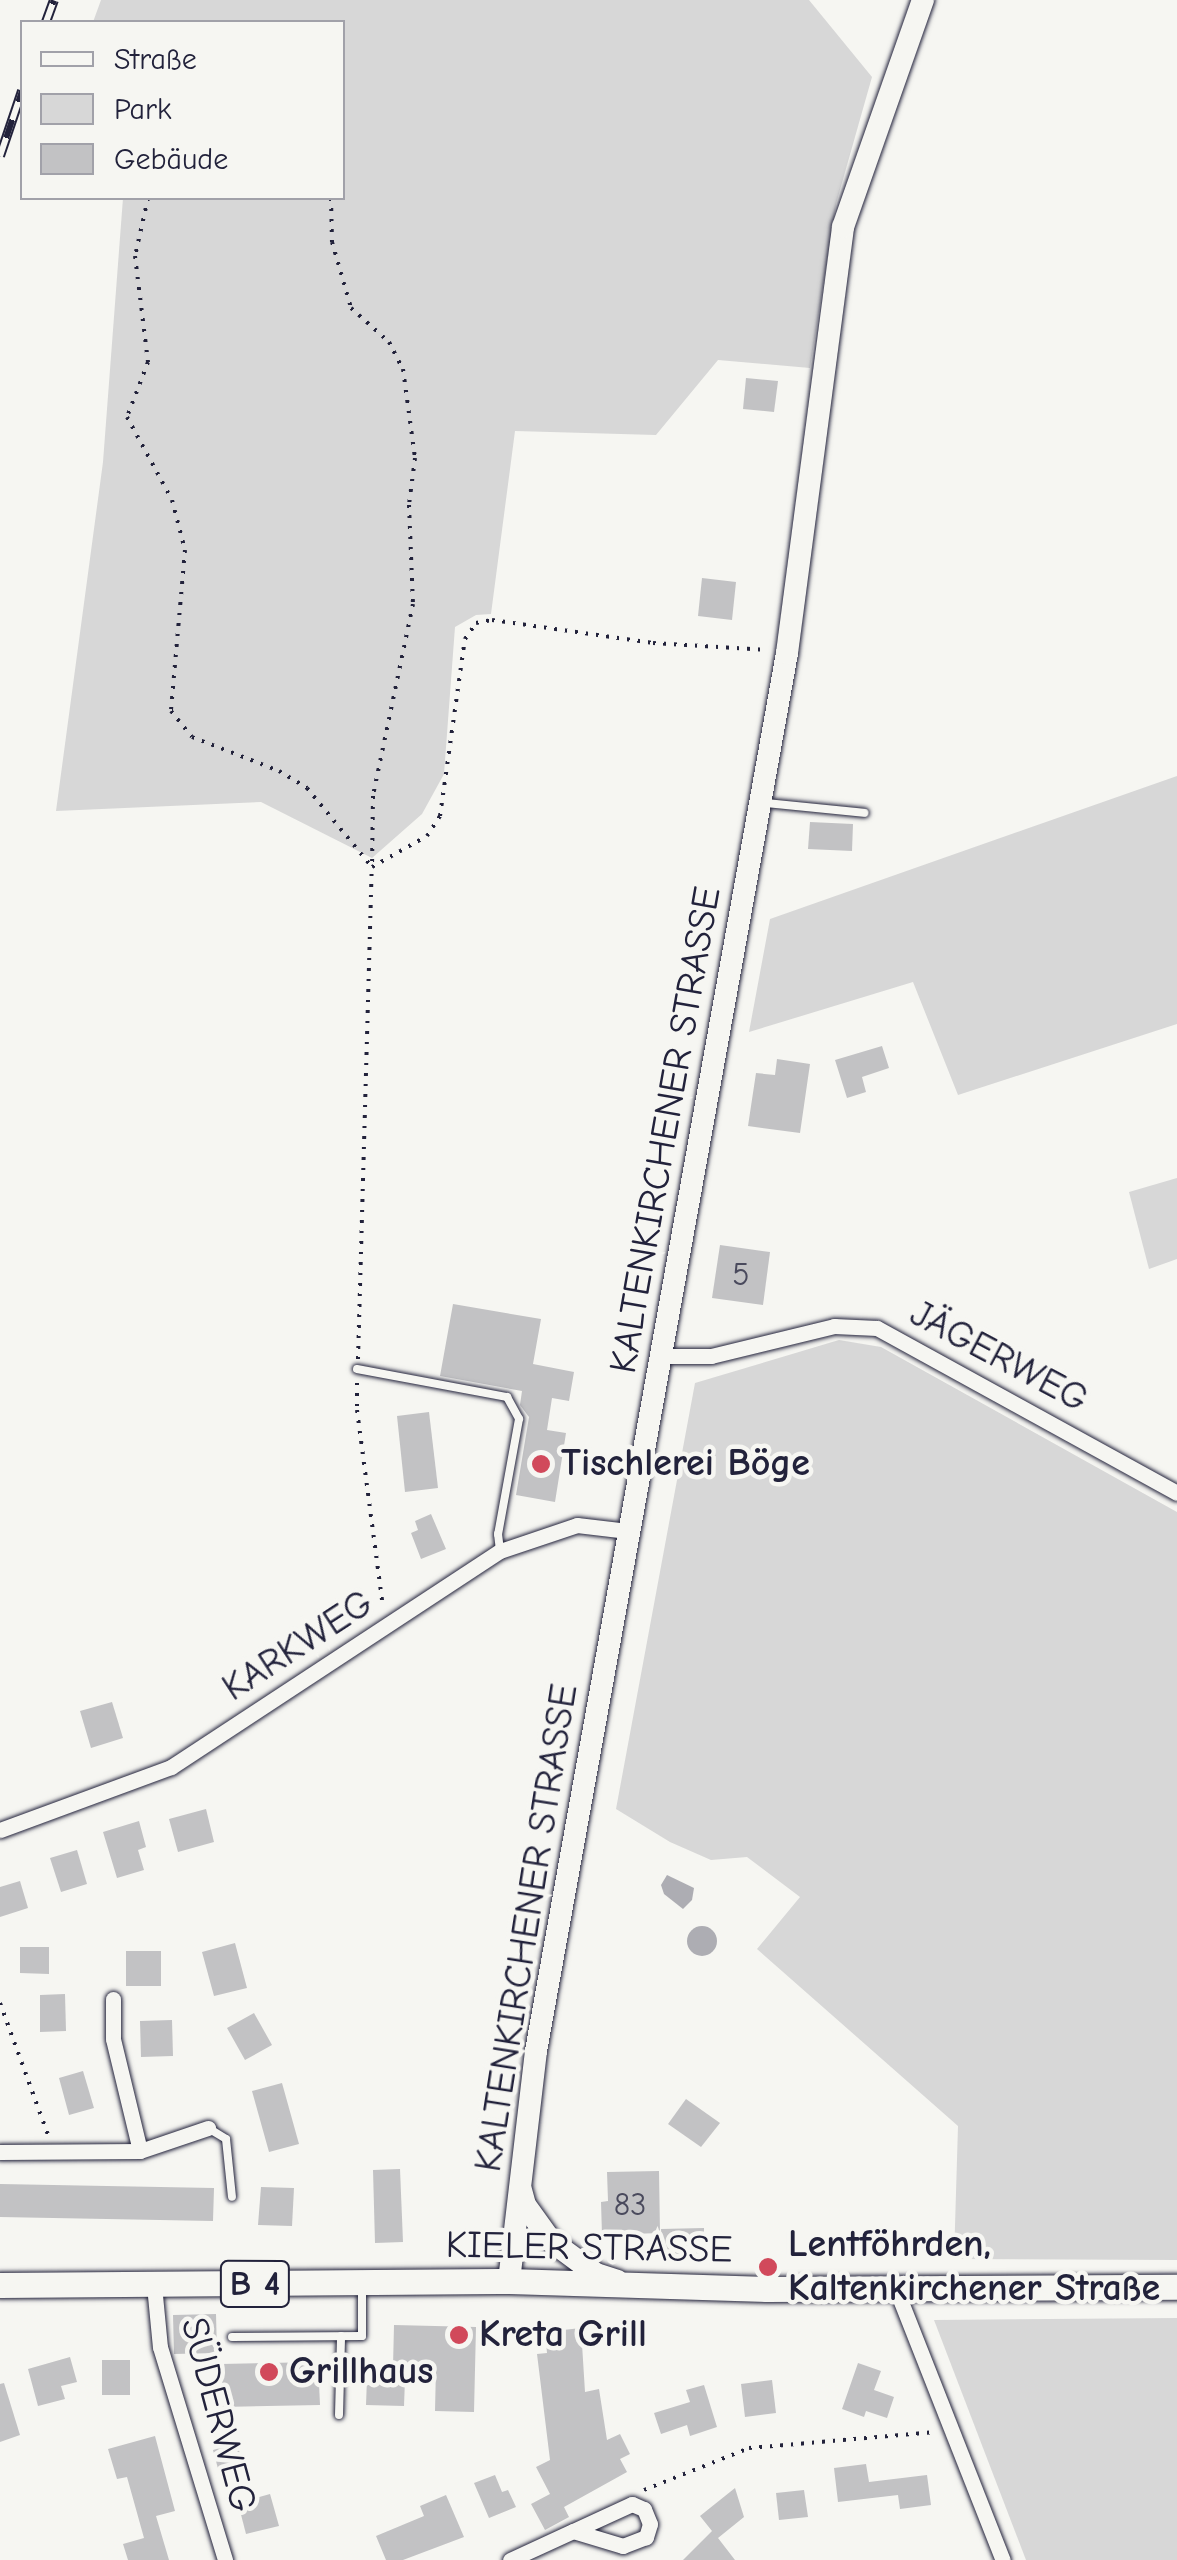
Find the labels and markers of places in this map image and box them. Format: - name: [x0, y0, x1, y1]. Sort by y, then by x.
- place label: Tischlerei Böge: [561, 1441, 810, 1487]
- marker: Tischlerei Böge: [530, 1453, 552, 1475]
- place label: Lentföhrden, Kaltenkirchener Straße: [788, 2222, 1160, 2312]
- marker: Lentföhrden, Kaltenkirchener Straße: [757, 2256, 779, 2278]
- place label: Kreta Grill: [479, 2312, 647, 2358]
- marker: Kreta Grill: [448, 2324, 470, 2346]
- place label: Grillhaus: [289, 2349, 434, 2395]
- marker: Grillhaus: [258, 2361, 280, 2383]

